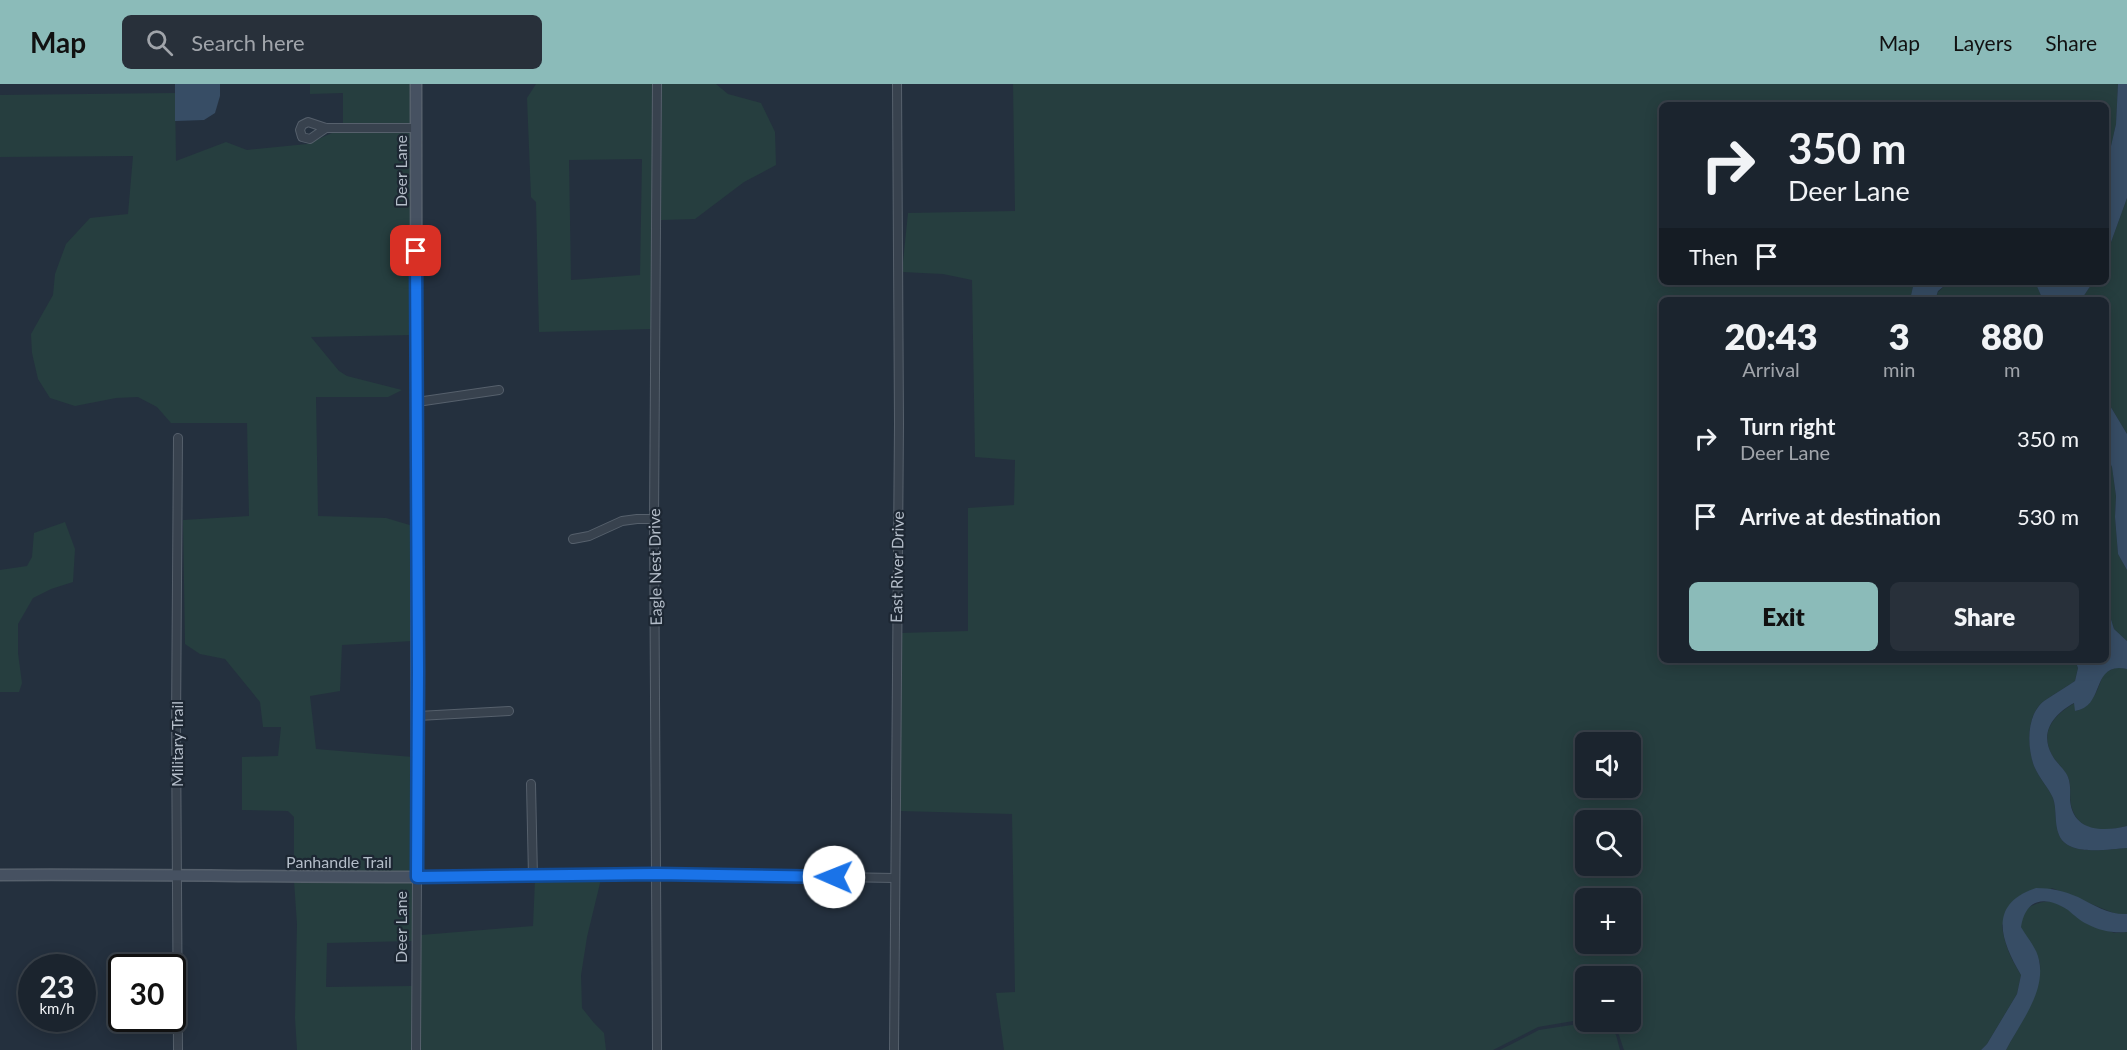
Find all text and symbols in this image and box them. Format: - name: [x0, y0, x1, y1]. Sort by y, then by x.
- search box: [122, 15, 542, 69]
- text: Map: [30, 25, 86, 59]
- icon: search: [143, 26, 176, 59]
- text: Search here: [191, 29, 305, 56]
- text: Map: [1879, 30, 1920, 55]
- text: Layers: [1953, 30, 2012, 55]
- text: Share: [2045, 30, 2097, 55]
- text: 350 m: [1788, 123, 1906, 173]
- icon: right: [1689, 126, 1767, 204]
- street label: Deer Lane: [391, 135, 410, 207]
- text: Deer Lane: [1788, 174, 1910, 207]
- pin: [390, 225, 441, 276]
- icon: arrive: [399, 234, 432, 267]
- icon: arrive: [1750, 240, 1783, 273]
- text: Then: [1689, 243, 1738, 270]
- text: 20:43: [1724, 314, 1818, 358]
- text: 3: [1889, 314, 1910, 358]
- text: 880: [1981, 314, 2044, 358]
- text: Arrival: [1742, 357, 1800, 381]
- text: min: [1883, 357, 1915, 381]
- text: m: [2004, 357, 2020, 381]
- text: Turn right: [1740, 413, 1835, 440]
- icon: right: [1689, 422, 1722, 455]
- text: 350 m: [2017, 425, 2079, 452]
- text: Deer Lane: [1740, 440, 1830, 464]
- icon: arrive: [1689, 500, 1722, 533]
- text: Arrive at destination: [1740, 503, 1941, 530]
- text: 530 m: [2017, 503, 2079, 530]
- street label: Eagle Nest Drive: [644, 508, 665, 626]
- street label: East River Drive: [886, 511, 907, 623]
- button: Exit: [1689, 582, 1878, 651]
- button: Share: [1890, 582, 2079, 651]
- street label: Military Trail: [167, 701, 186, 787]
- map controls: [1575, 732, 1641, 1032]
- button: sound: [1575, 732, 1641, 798]
- button: search: [1575, 810, 1641, 876]
- position arrow: [802, 845, 866, 909]
- street label: Panhandle Trail: [286, 852, 392, 871]
- button: +: [1575, 888, 1641, 954]
- street label: Deer Lane: [391, 891, 410, 963]
- speed limit sign: 30: [108, 954, 186, 1032]
- button: −: [1575, 966, 1641, 1032]
- text: 23: [40, 968, 74, 1004]
- text: km/h: [39, 999, 75, 1017]

